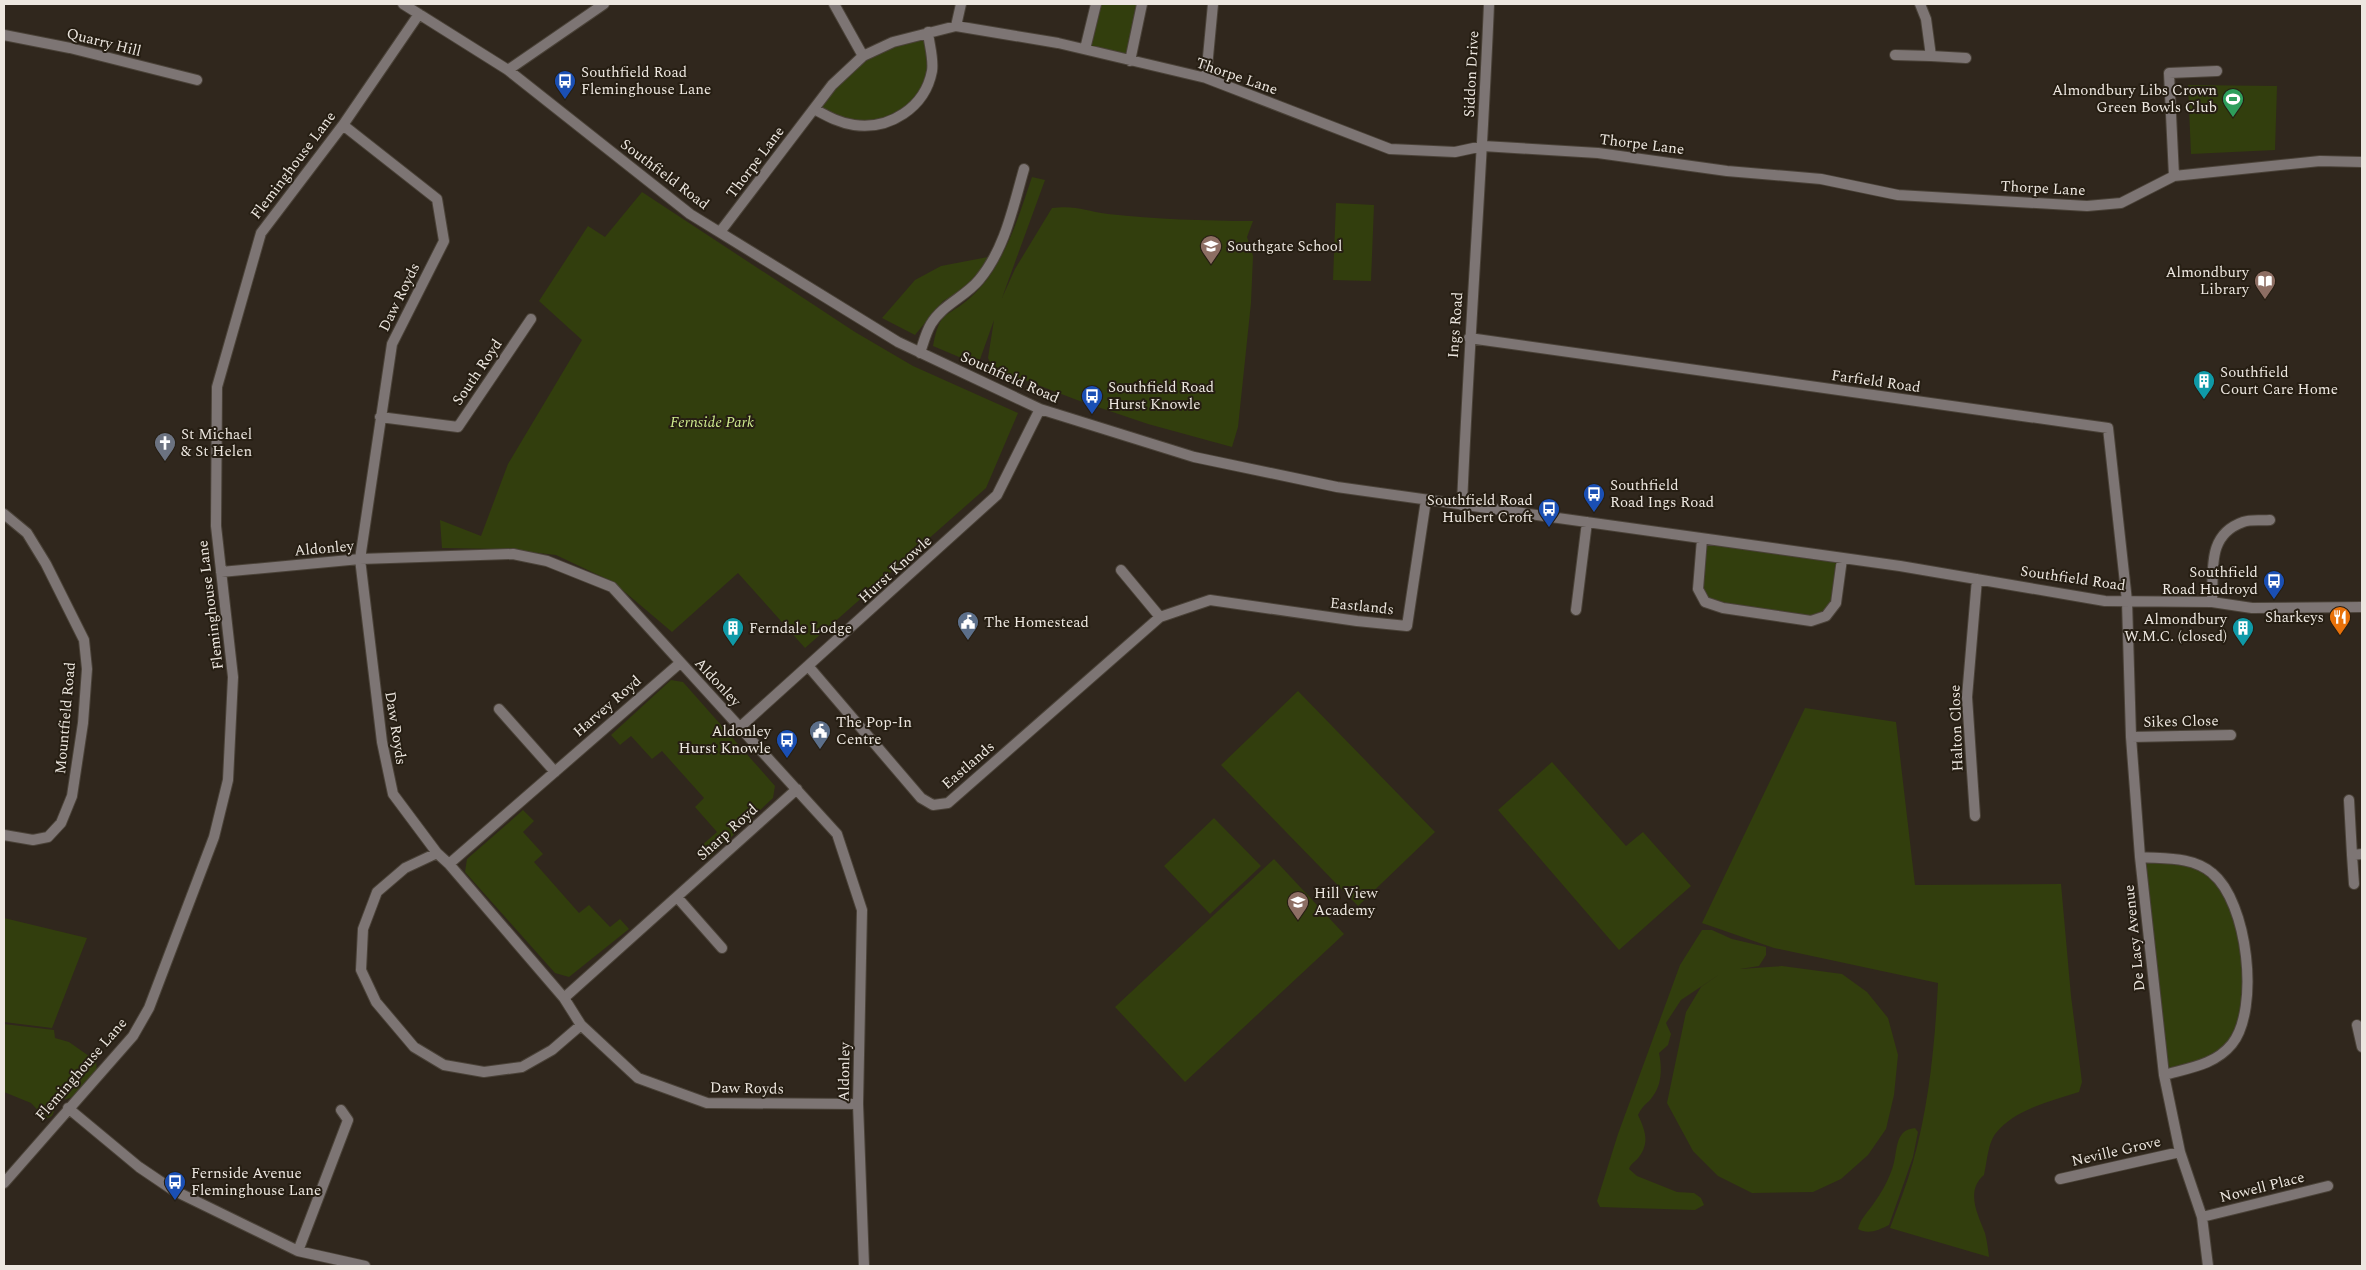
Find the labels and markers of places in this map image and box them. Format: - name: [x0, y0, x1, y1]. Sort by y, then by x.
- place label: Southfield Road Fleminghouse Lane: [581, 61, 711, 101]
- bus stop icon: Southfield Road Fleminghouse Lane: [553, 69, 577, 100]
- place label: Almondbury Libs Crown Green Bowls Club: [2052, 79, 2217, 119]
- sports icon: Almondbury Libs Crown Green Bowls Club: [2221, 87, 2245, 118]
- school or university icon: Southgate School: [1199, 234, 1223, 265]
- place label: Southgate School: [1227, 235, 1342, 258]
- place label: Almondbury Library: [2165, 261, 2250, 301]
- library icon: Almondbury Library: [2253, 269, 2277, 300]
- place label: Southfield Court Care Home: [2220, 361, 2338, 401]
- building icon: Southfield Court Care Home: [2192, 369, 2216, 400]
- place label: Southfield Road Hurst Knowle: [1108, 376, 1214, 416]
- bus stop icon: Southfield Road Hurst Knowle: [1080, 384, 1104, 415]
- place label: St Michael & St Helen: [181, 423, 252, 463]
- church icon: St Michael & St Helen: [153, 431, 177, 462]
- place label: Southfield Road Ings Road: [1610, 474, 1714, 514]
- bus stop icon: Southfield Road Ings Road: [1582, 482, 1606, 513]
- place label: Southfield Road Hulbert Croft: [1427, 489, 1533, 529]
- bus stop icon: Southfield Road Hulbert Croft: [1537, 497, 1561, 528]
- place label: Southfield Road Hudroyd: [2162, 561, 2258, 601]
- bus stop icon: Southfield Road Hudroyd: [2262, 569, 2286, 600]
- restaurant icon: Sharkeys: [2328, 605, 2352, 636]
- place label: Sharkeys: [2265, 606, 2324, 629]
- place label: Almondbury W.M.C. (closed): [2124, 608, 2228, 648]
- public building icon: The Homestead: [956, 610, 980, 641]
- place label: The Homestead: [984, 611, 1089, 634]
- building icon: Ferndale Lodge: [721, 616, 745, 647]
- building icon: Almondbury W.M.C. (closed): [2231, 616, 2255, 647]
- place label: Ferndale Lodge: [749, 617, 852, 640]
- place label: The Pop-In Centre: [836, 711, 912, 751]
- public building icon: The Pop-In Centre: [808, 719, 832, 750]
- place label: Aldonley Hurst Knowle: [679, 720, 772, 760]
- bus stop icon: Aldonley Hurst Knowle: [775, 728, 799, 759]
- place label: Hill View Academy: [1314, 882, 1378, 922]
- school or university icon: Hill View Academy: [1286, 890, 1310, 921]
- place label: Fernside Avenue Fleminghouse Lane: [191, 1162, 321, 1202]
- bus stop icon: Fernside Avenue Fleminghouse Lane: [163, 1170, 187, 1201]

